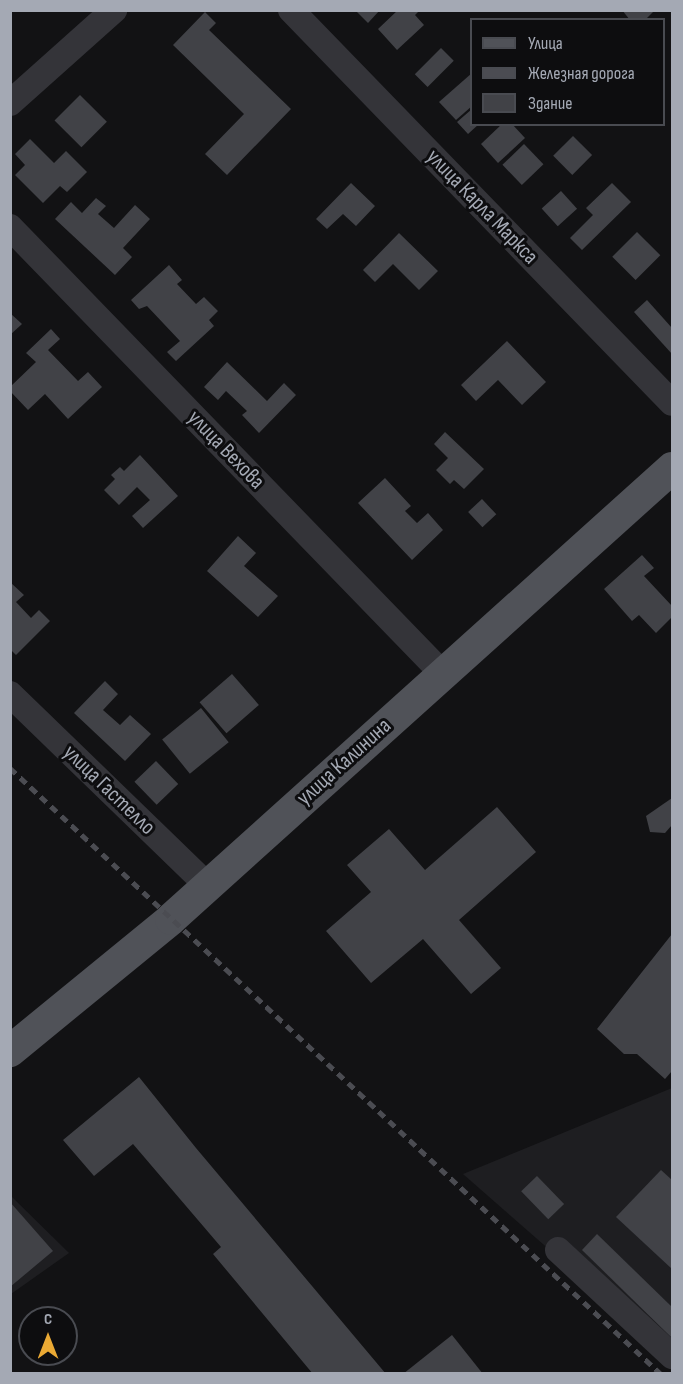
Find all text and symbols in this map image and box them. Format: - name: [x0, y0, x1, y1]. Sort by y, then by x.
- legend: [470, 18, 665, 126]
- text: Улица: [528, 33, 563, 54]
- text: Железная дорога: [528, 63, 635, 84]
- text: Здание: [528, 93, 573, 114]
- street label: улица Карла Маркса: [421, 144, 543, 270]
- street label: улица Вехова: [182, 405, 270, 495]
- street label: улица Калинина: [291, 713, 397, 811]
- street label: улица Гастелло: [57, 740, 161, 840]
- north arrow: [18, 1306, 78, 1366]
- text: С: [44, 1310, 52, 1329]

